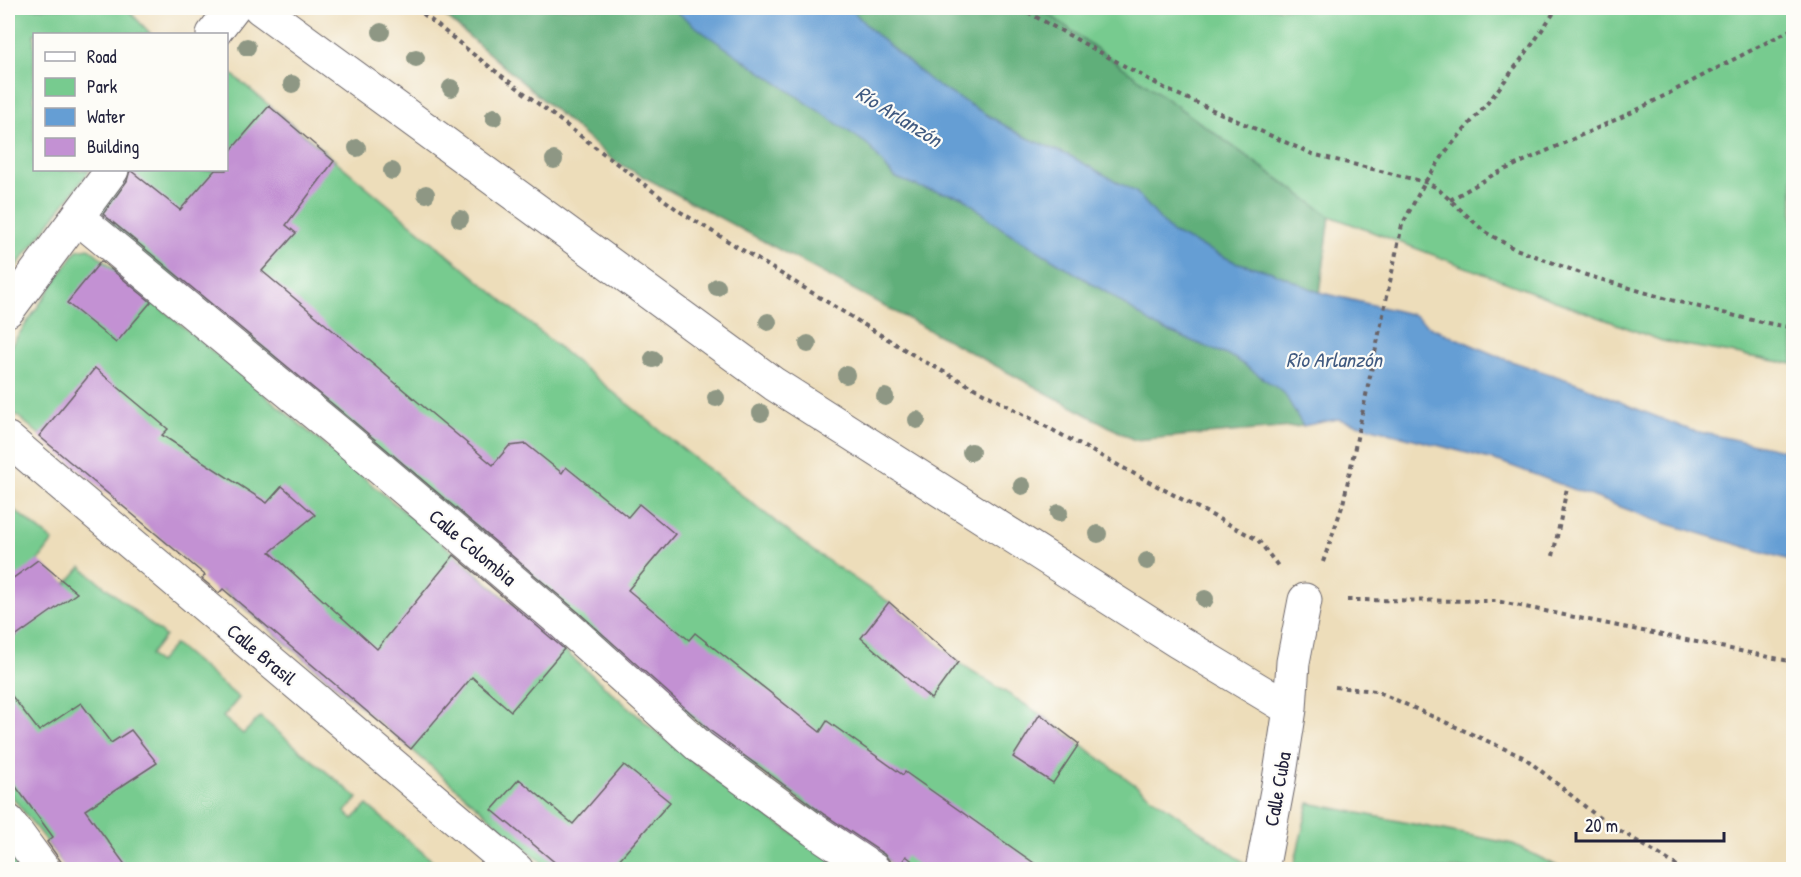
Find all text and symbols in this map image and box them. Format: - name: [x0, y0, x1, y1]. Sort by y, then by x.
- legend: [33, 33, 228, 171]
- text: Road: [87, 44, 117, 69]
- text: Park: [87, 74, 118, 99]
- water label: Río Arlanzón: [851, 78, 949, 155]
- text: Water: [87, 104, 125, 129]
- text: Building: [87, 134, 139, 159]
- water label: Río Arlanzón: [1286, 345, 1384, 374]
- street label: Calle Colombia: [424, 502, 523, 592]
- street label: Calle Brasil: [221, 617, 303, 692]
- street label: Calle Cuba: [1257, 750, 1297, 828]
- scale bar: [1576, 805, 1724, 843]
- text: 20 m: [1585, 813, 1618, 838]

